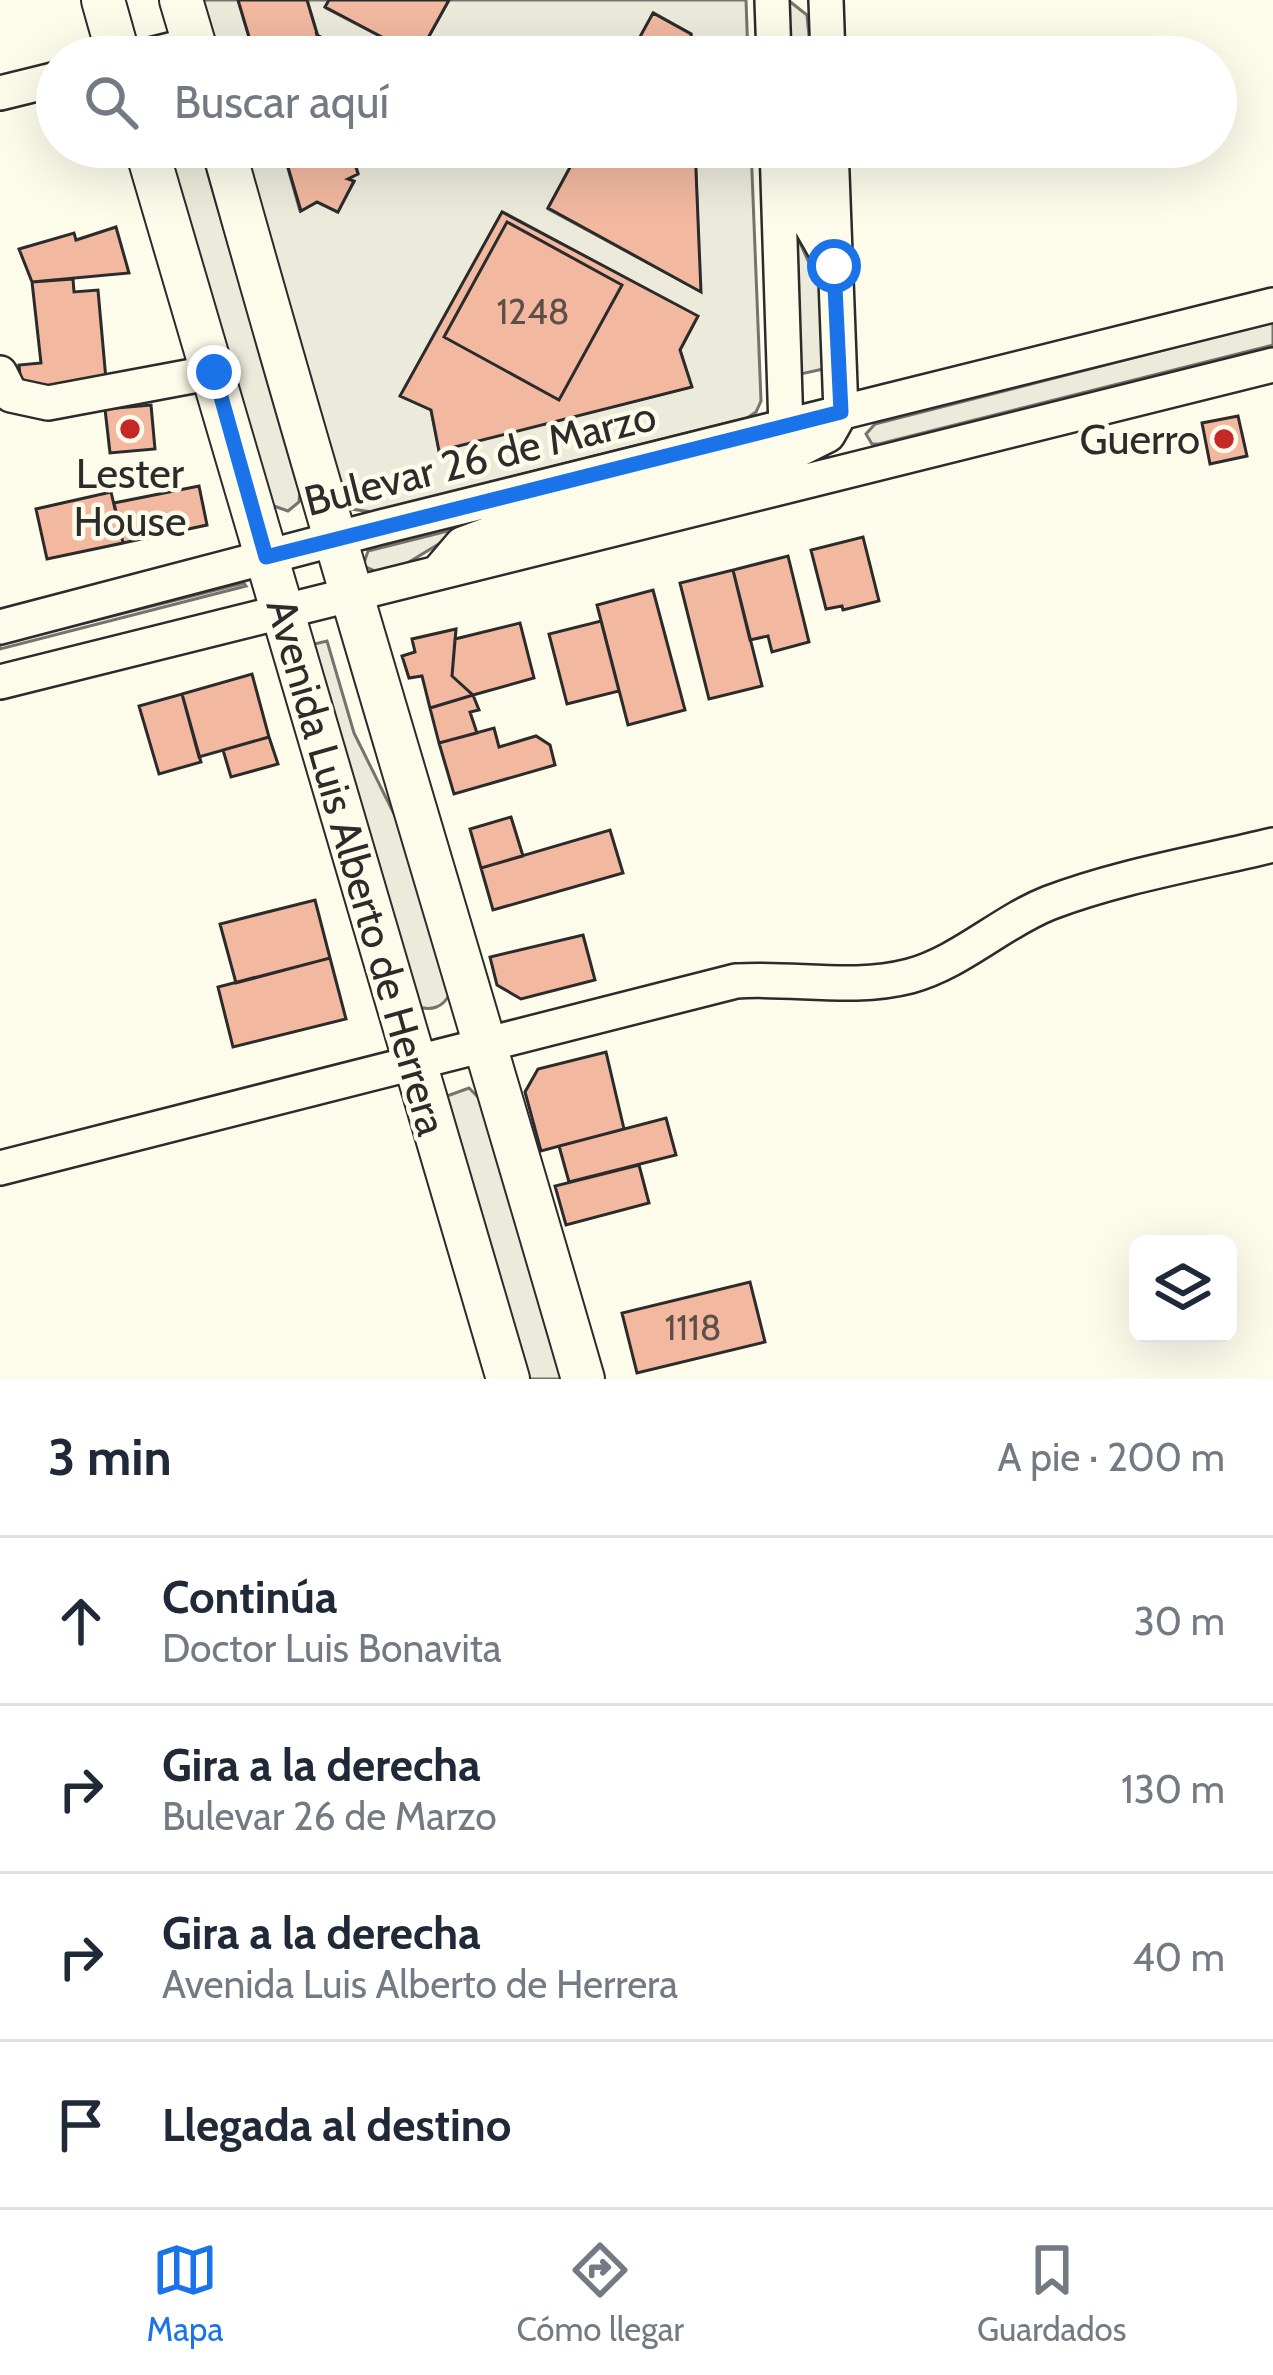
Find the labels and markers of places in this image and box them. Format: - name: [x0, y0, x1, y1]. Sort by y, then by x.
- place label: Guerro: [1079, 413, 1200, 465]
- marker: Lester House: [117, 416, 143, 442]
- marker: Guerro: [1211, 426, 1237, 452]
- place label: Lester House: [73, 447, 187, 547]

